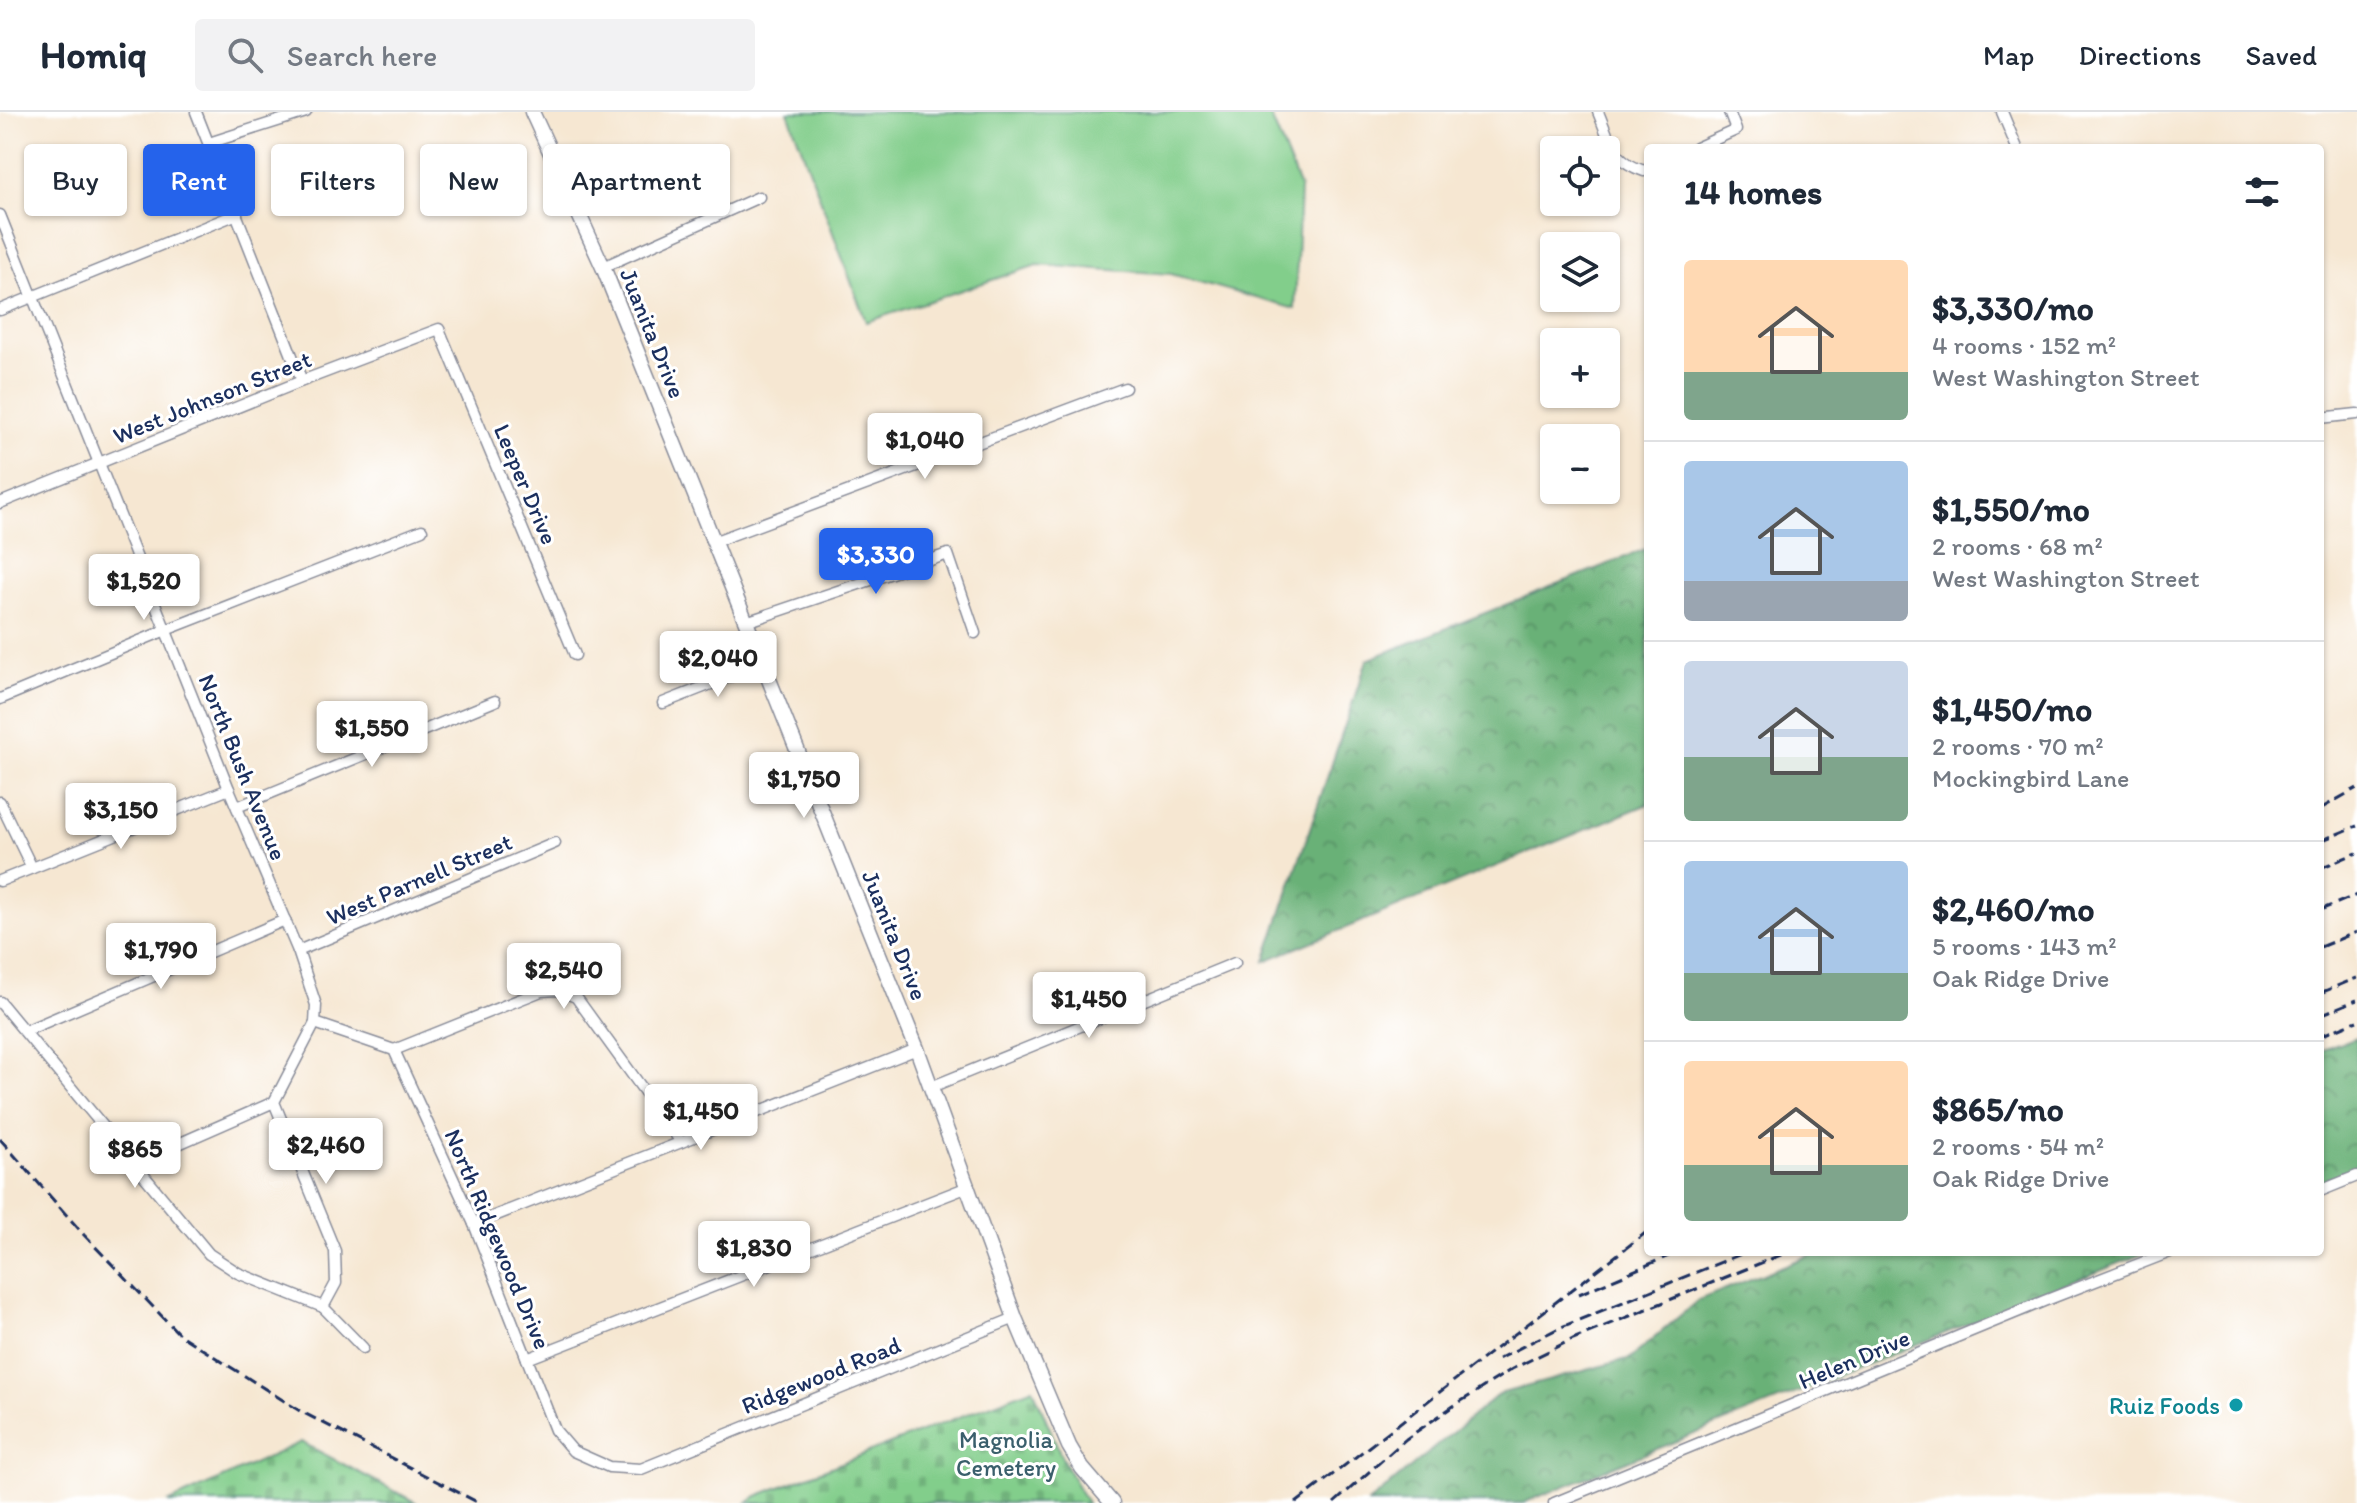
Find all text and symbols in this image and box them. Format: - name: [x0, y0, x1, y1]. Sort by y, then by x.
- search box: [195, 19, 755, 91]
- text: Homiq: [40, 32, 147, 78]
- icon: search: [223, 33, 267, 77]
- text: Search here: [287, 37, 437, 74]
- text: Map: [1983, 38, 2034, 72]
- text: Directions: [2078, 38, 2202, 72]
- text: Saved: [2246, 38, 2317, 72]
- map controls: [1540, 136, 1620, 504]
- button: locate: [1540, 136, 1620, 216]
- chip: Buy: [24, 144, 127, 216]
- chip: Rent: [143, 144, 255, 216]
- chip: Filters: [271, 144, 404, 216]
- chip: New: [420, 144, 527, 216]
- chip: Apartment: [543, 144, 730, 216]
- icon: filters: [2240, 170, 2284, 214]
- text: 14 homes: [1684, 172, 1822, 213]
- button: layers: [1540, 232, 1620, 312]
- street label: Juanita Drive: [614, 264, 692, 402]
- text: $3,330/mo: [1932, 288, 2094, 329]
- icon: home: [1748, 292, 1844, 388]
- button: +: [1540, 328, 1620, 408]
- text: 4 rooms · 152 m²: [1932, 329, 2116, 361]
- street label: West Johnson Street: [109, 344, 315, 450]
- text: West Washington Street: [1932, 361, 2200, 393]
- pin: $1,040: [860, 413, 990, 481]
- street label: Leeper Drive: [488, 420, 564, 548]
- text: $1,040: [885, 423, 965, 455]
- button: −: [1540, 424, 1620, 504]
- text: $1,550/mo: [1932, 489, 2090, 530]
- icon: home: [1748, 493, 1844, 589]
- pin: $3,330: [811, 528, 941, 596]
- text: 2 rooms · 68 m²: [1932, 530, 2103, 562]
- text: $3,330: [837, 538, 915, 570]
- pin: $1,520: [79, 554, 209, 622]
- text: West Washington Street: [1932, 562, 2200, 594]
- text: $1,520: [107, 564, 181, 596]
- pin: $2,040: [653, 631, 783, 699]
- text: $2,040: [678, 641, 758, 673]
- street label: North Bush Avenue: [192, 670, 294, 864]
- text: $1,450/mo: [1932, 689, 2092, 730]
- icon: home: [1748, 693, 1844, 789]
- pin: $1,550: [307, 701, 437, 769]
- text: $1,550: [335, 711, 409, 743]
- text: 2 rooms · 70 m²: [1932, 730, 2104, 762]
- pin: $1,750: [739, 752, 869, 820]
- text: $1,750: [767, 762, 841, 794]
- text: Mockingbird Lane: [1932, 762, 2129, 794]
- pin: $3,150: [56, 783, 186, 851]
- text: $3,150: [83, 793, 159, 825]
- street label: West Parnell Street: [322, 827, 516, 931]
- street label: Juanita Drive: [856, 866, 934, 1004]
- text: $2,460/mo: [1932, 889, 2095, 930]
- icon: home: [1748, 893, 1844, 989]
- pin: $1,790: [96, 923, 226, 991]
- text: 5 rooms · 143 m²: [1932, 930, 2117, 962]
- text: $1,790: [124, 933, 198, 965]
- pin: $2,540: [499, 943, 629, 1011]
- text: $2,540: [525, 953, 603, 985]
- text: Oak Ridge Drive: [1932, 962, 2109, 994]
- pin: $1,450: [1024, 972, 1154, 1040]
- text: $1,450: [1051, 982, 1127, 1014]
- pin: $1,450: [636, 1084, 766, 1152]
- text: $865/mo: [1932, 1089, 2064, 1130]
- icon: home: [1748, 1093, 1844, 1189]
- text: $1,450: [663, 1094, 739, 1126]
- pin: $2,460: [261, 1118, 391, 1186]
- pin: $865: [88, 1122, 182, 1190]
- street label: North Ridgewood Drive: [438, 1125, 558, 1353]
- text: $2,460: [287, 1128, 365, 1160]
- text: 2 rooms · 54 m²: [1932, 1130, 2104, 1162]
- text: $865: [108, 1132, 162, 1164]
- text: Oak Ridge Drive: [1932, 1162, 2109, 1194]
- pin: $1,830: [689, 1221, 819, 1289]
- text: $1,830: [716, 1231, 792, 1263]
- street label: Helen Drive: [1794, 1323, 1914, 1395]
- street label: Ridgewood Road: [737, 1330, 905, 1420]
- place label: Ruiz Foods: [2109, 1391, 2220, 1420]
- marker: Ruiz Foods: [2227, 1396, 2245, 1414]
- park label: Magnolia Cemetery: [956, 1425, 1056, 1482]

